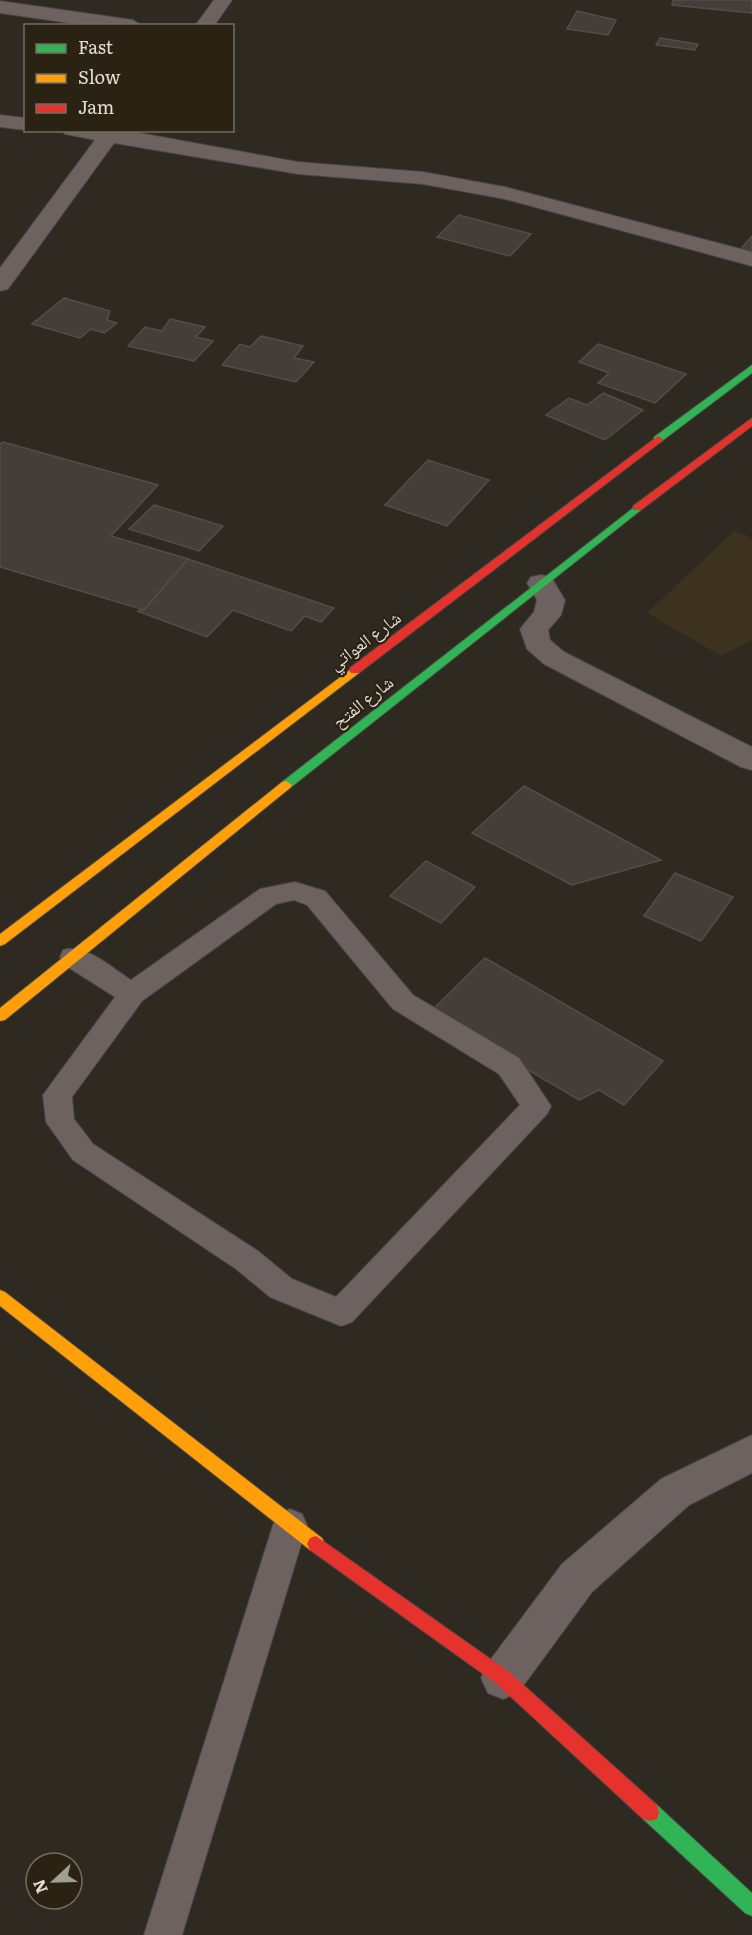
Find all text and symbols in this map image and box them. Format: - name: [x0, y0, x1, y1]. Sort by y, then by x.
- legend: [24, 24, 234, 132]
- text: Fast: [78, 33, 114, 60]
- text: Slow: [78, 63, 121, 90]
- text: Jam: [78, 93, 114, 120]
- street label: شارع العواتي: [322, 604, 408, 678]
- street label: شارع الفتح: [326, 668, 399, 733]
- north arrow: [24, 1851, 84, 1911]
- text: N: [26, 1876, 53, 1898]

